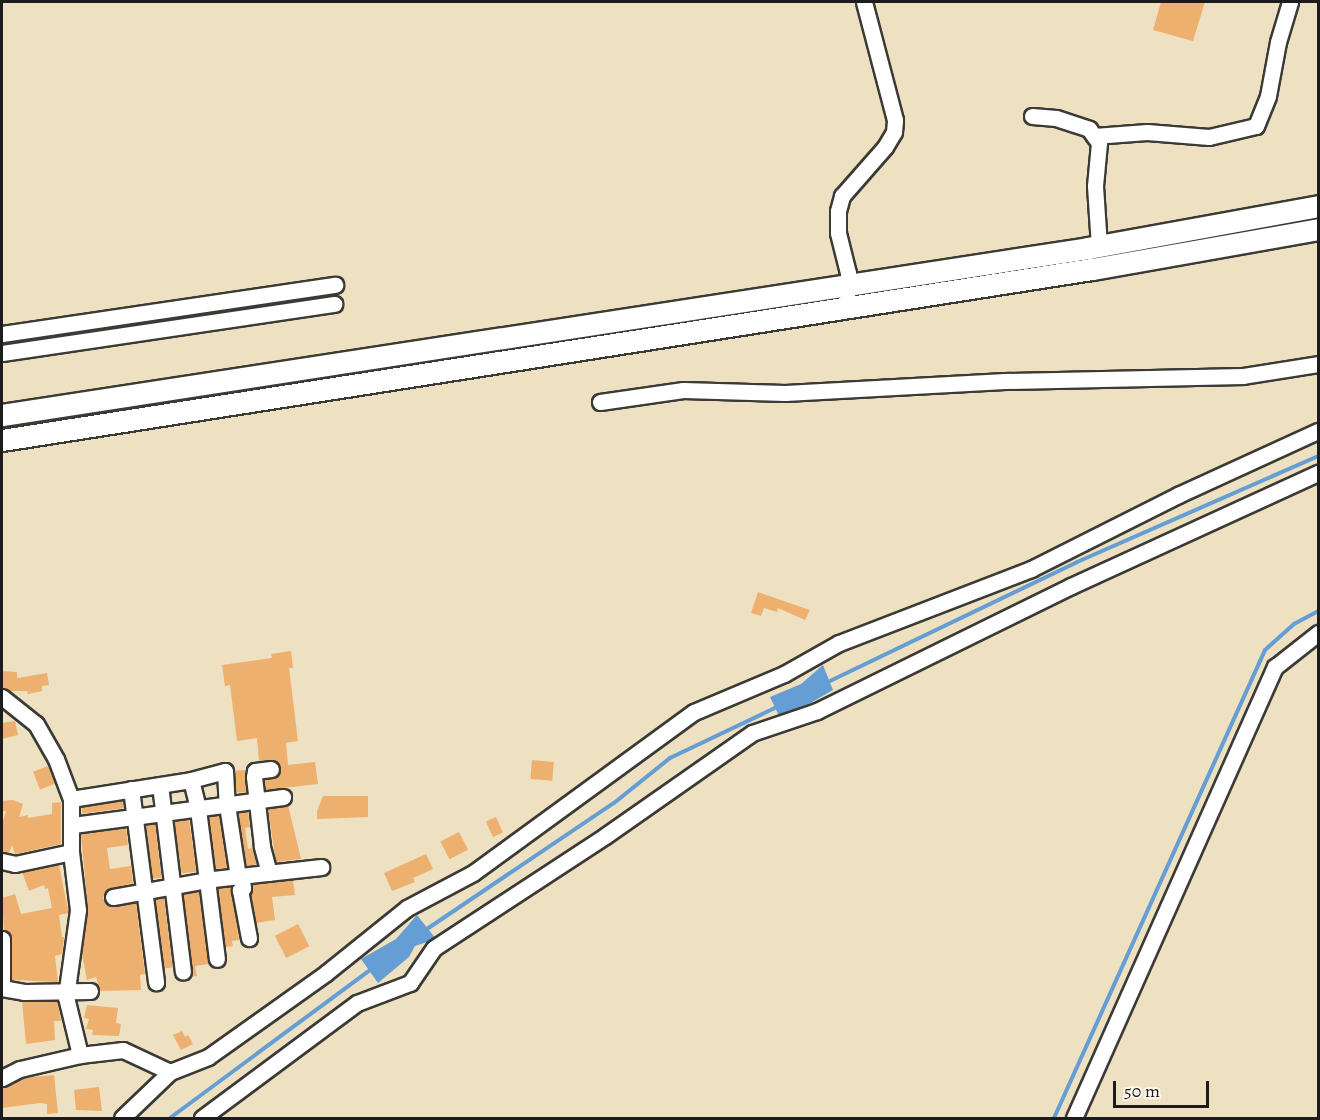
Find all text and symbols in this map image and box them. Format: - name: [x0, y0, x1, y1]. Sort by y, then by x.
- scale bar: [1116, 1069, 1212, 1107]
- text: 50 m: [1124, 1079, 1160, 1103]

